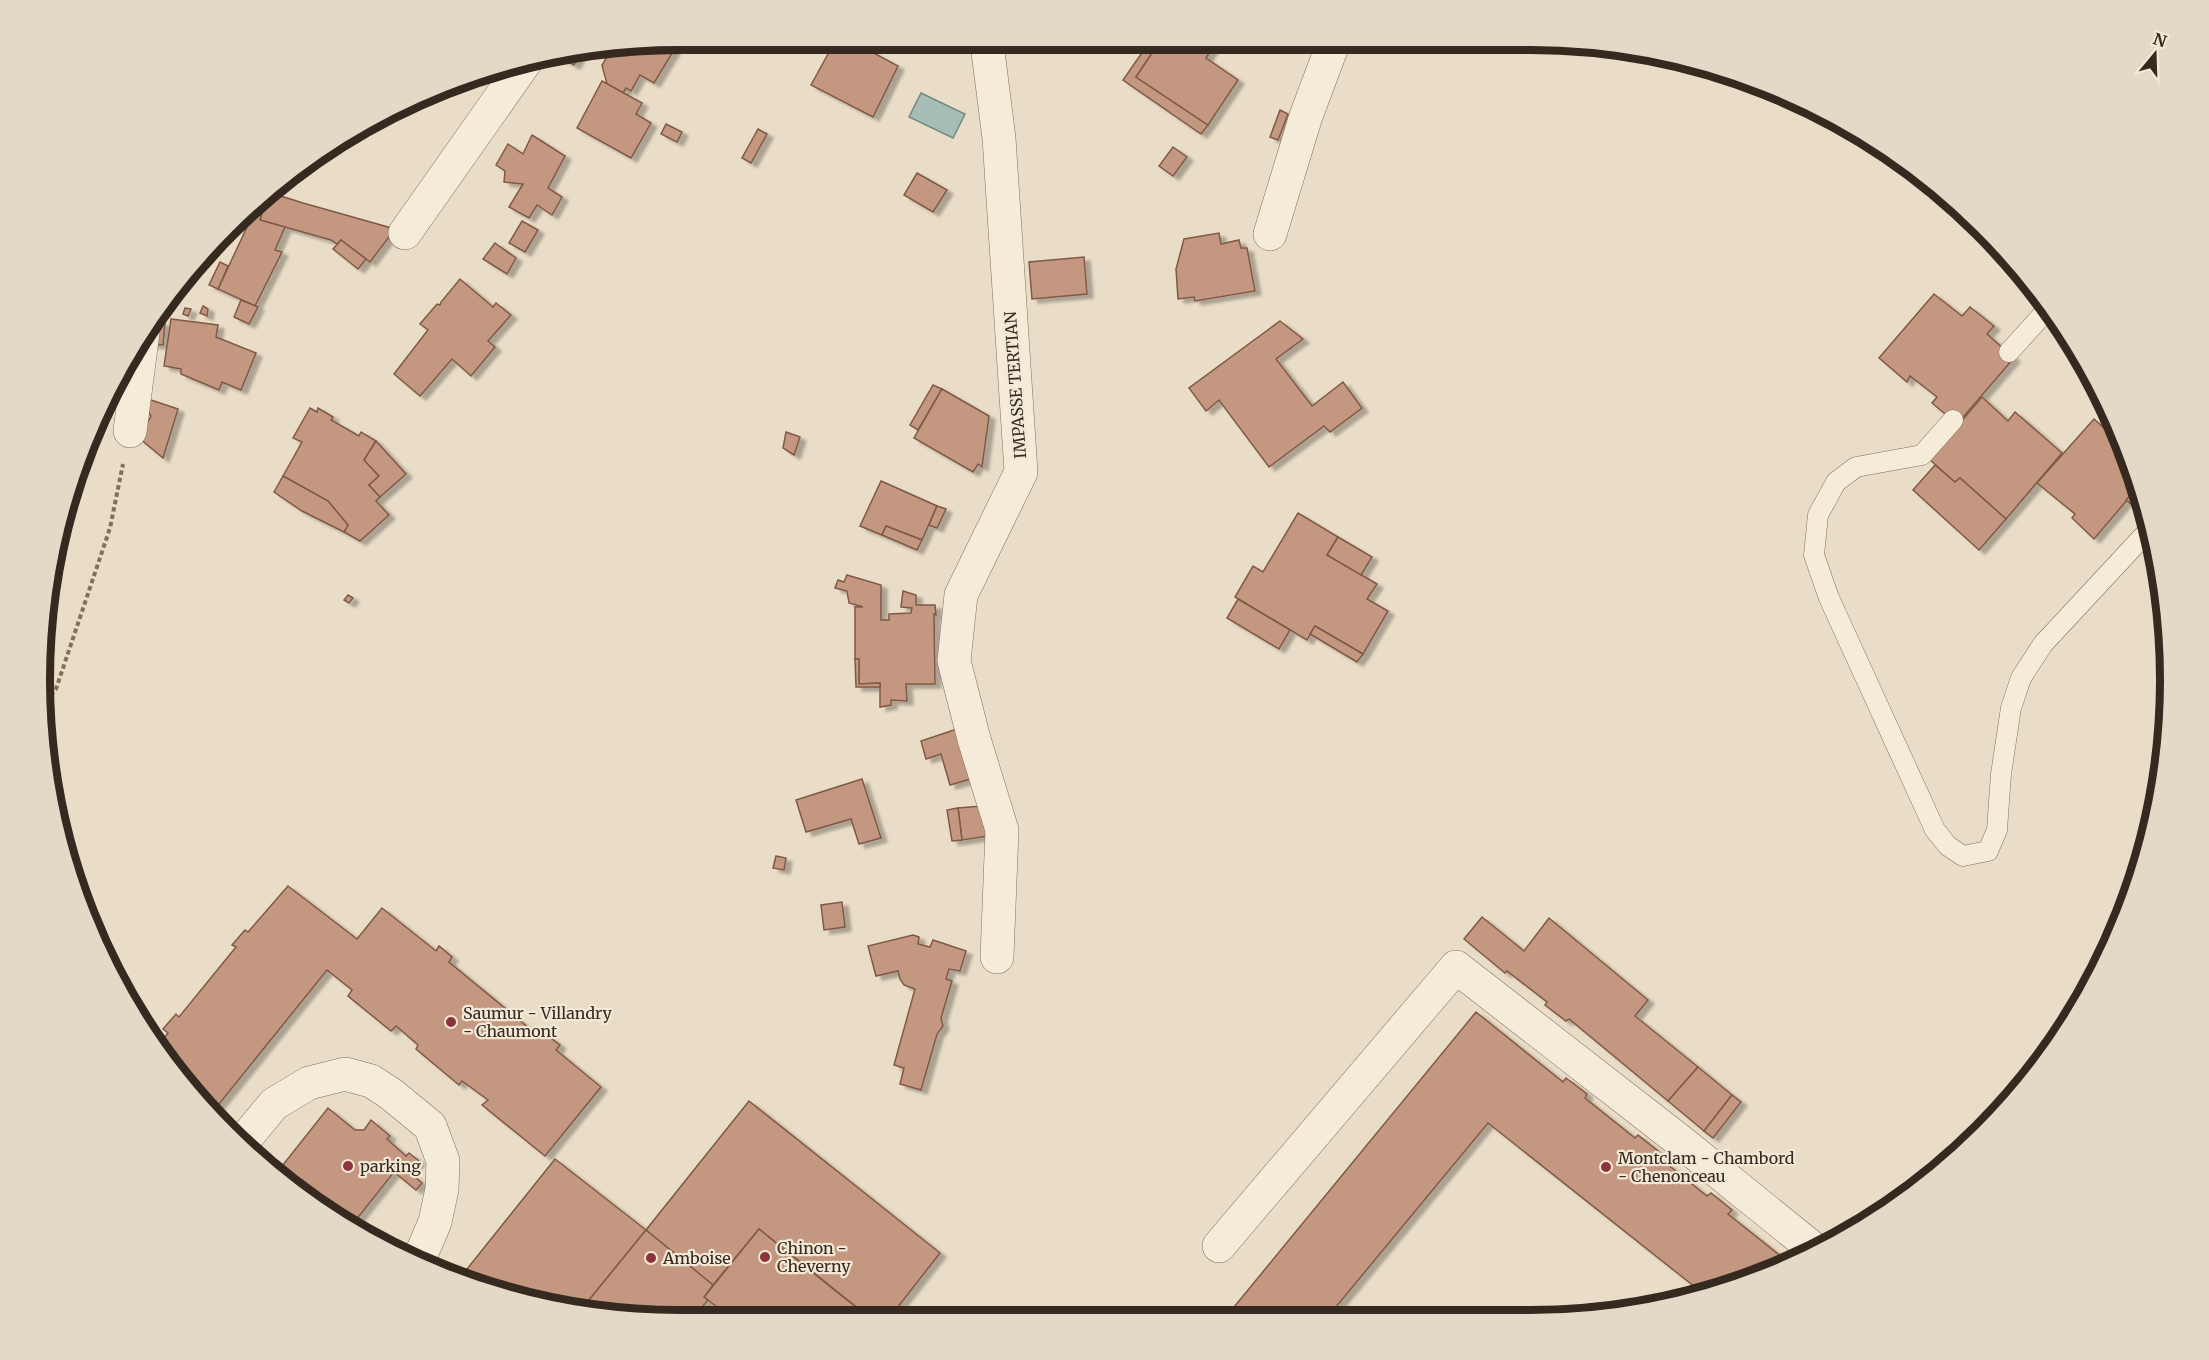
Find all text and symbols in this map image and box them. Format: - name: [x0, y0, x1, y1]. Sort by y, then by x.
- north arrow: [2125, 24, 2185, 84]
- text: N: [2151, 28, 2169, 51]
- street label: IMPASSE TERTIAN: [1000, 310, 1030, 459]
- place label: Saumur - Villandry - Chaumont: [463, 1003, 613, 1041]
- marker: Saumur - Villandry - Chaumont: [444, 1015, 458, 1029]
- place label: Montclam - Chambord - Chenonceau: [1618, 1148, 1795, 1186]
- place label: parking: [360, 1156, 421, 1176]
- marker: parking: [341, 1159, 355, 1173]
- marker: Montclam - Chambord - Chenonceau: [1599, 1160, 1613, 1174]
- place label: Chinon - Cheverny: [777, 1238, 851, 1276]
- place label: Amboise: [662, 1248, 731, 1268]
- marker: Chinon - Cheverny: [758, 1250, 772, 1264]
- marker: Amboise: [644, 1251, 658, 1265]

